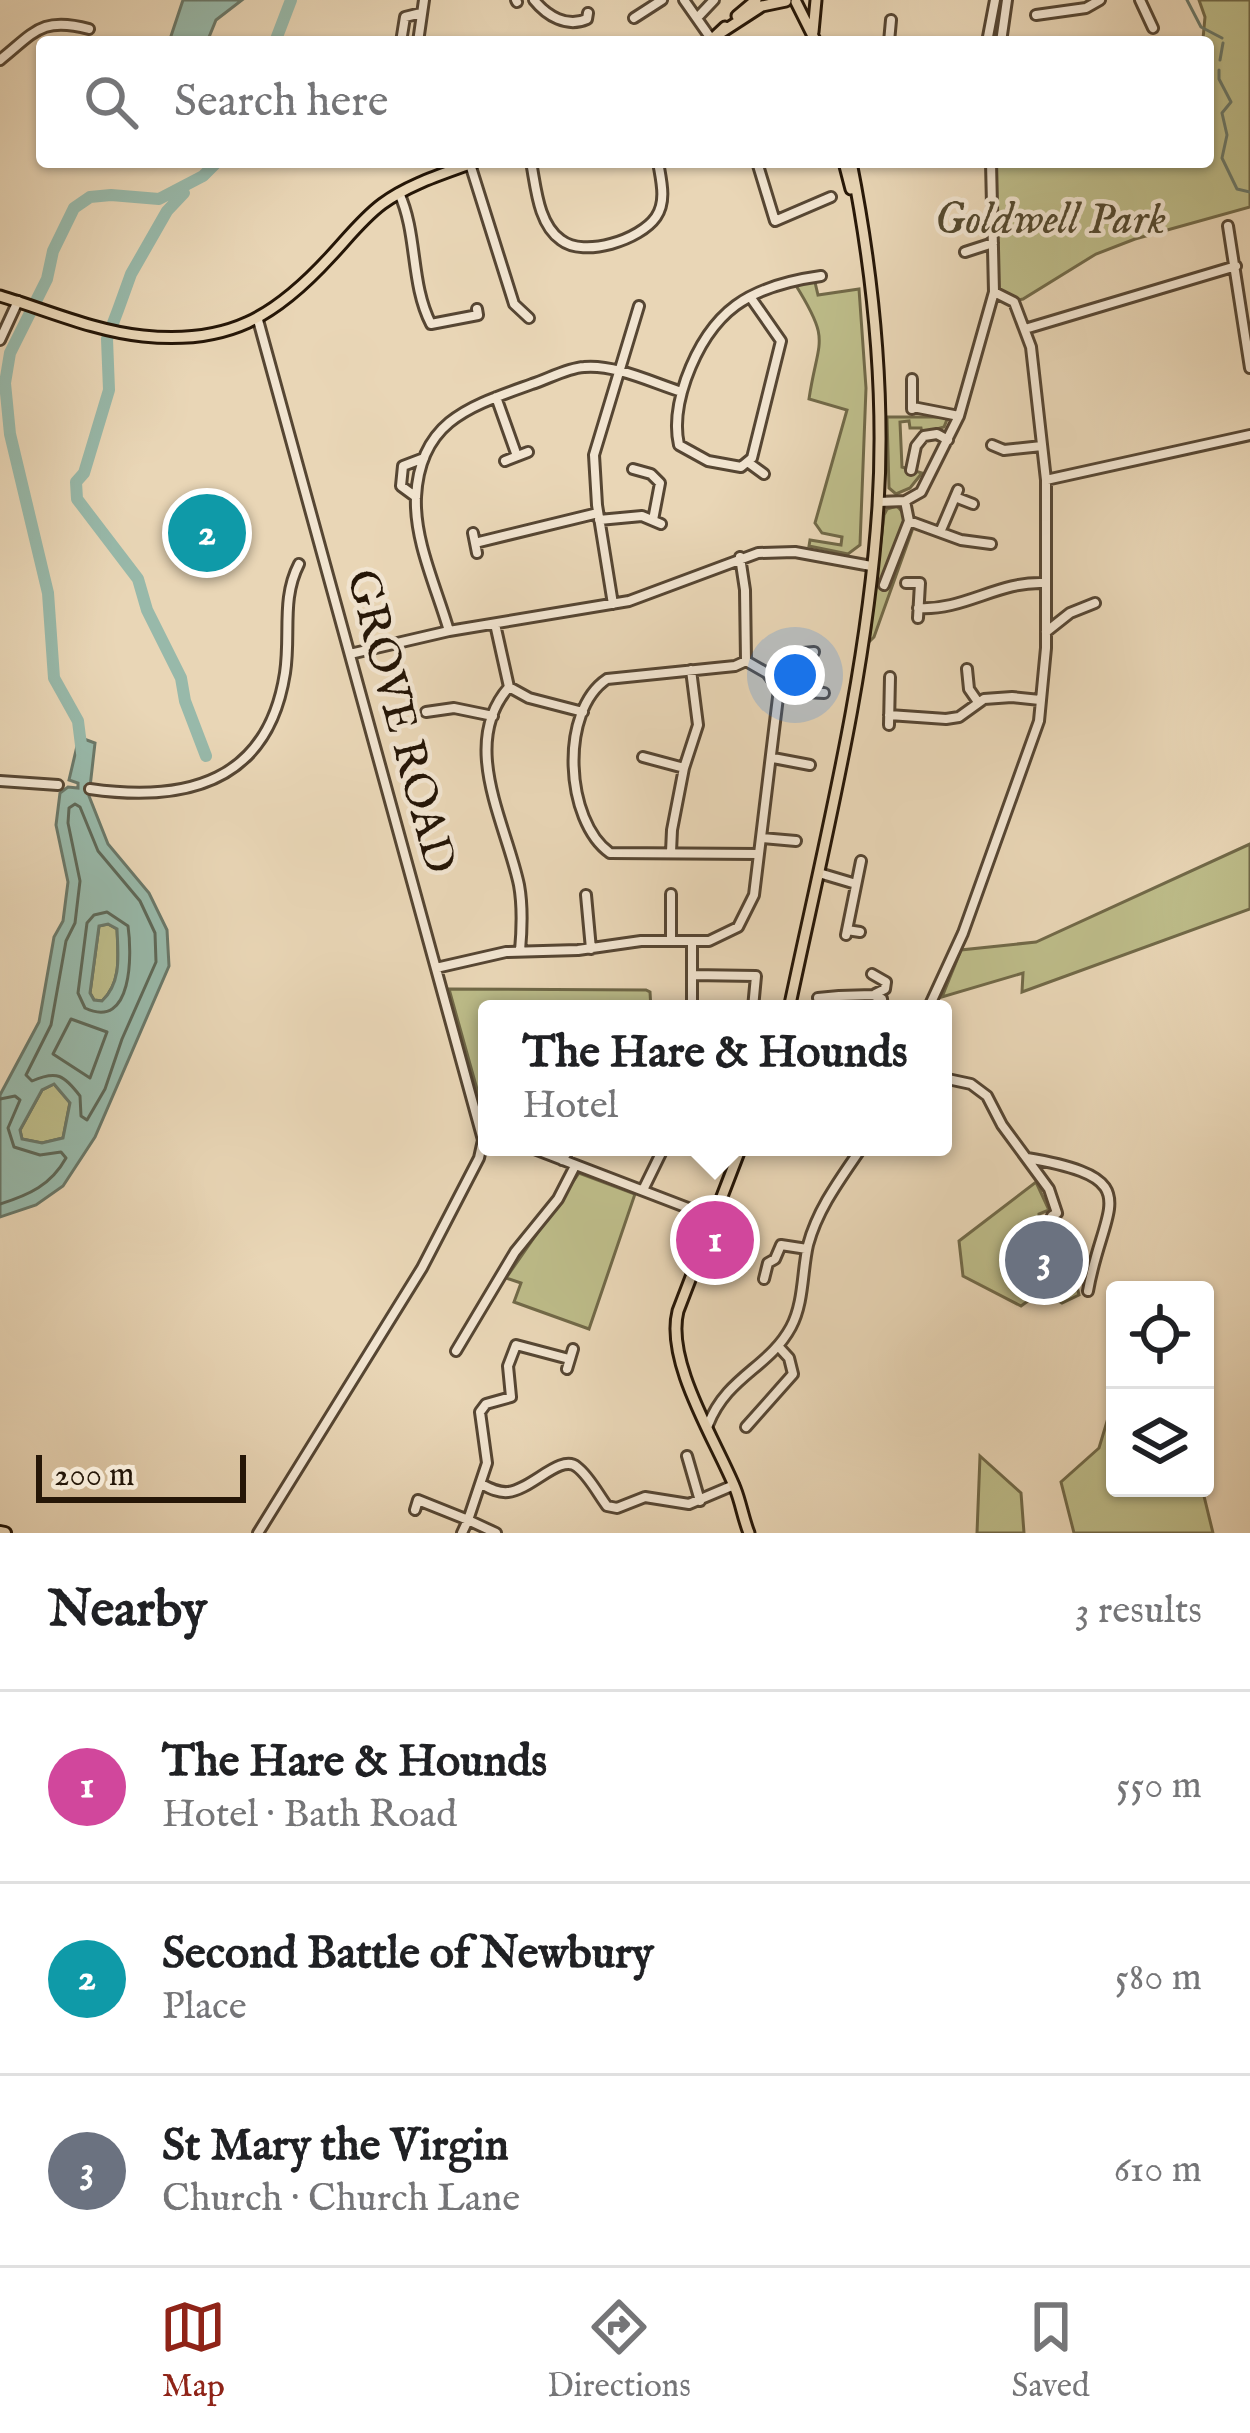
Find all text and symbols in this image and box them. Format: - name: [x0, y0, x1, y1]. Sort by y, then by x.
- search box: [36, 36, 1214, 168]
- icon: search: [78, 69, 144, 135]
- text: Search here: [174, 74, 388, 131]
- park label: Goldwell Park: [934, 192, 1166, 249]
- pin: 2: [168, 488, 246, 578]
- street label: GROVE ROAD: [332, 564, 468, 880]
- your location: [765, 645, 825, 705]
- popup: [478, 1000, 952, 1156]
- text: The Hare & Hounds: [522, 1025, 908, 1082]
- text: Hotel: [522, 1082, 618, 1131]
- pin: 1: [676, 1195, 754, 1285]
- pin: 3: [1005, 1215, 1083, 1305]
- map controls: [1106, 1281, 1214, 1497]
- button: locate: [1106, 1281, 1214, 1389]
- button: layers: [1106, 1389, 1214, 1497]
- scale bar: [36, 1449, 246, 1502]
- text: 200 m: [54, 1455, 135, 1497]
- text: Nearby: [48, 1579, 207, 1644]
- text: 3 results: [1075, 1587, 1202, 1636]
- text: The Hare & Hounds: [162, 1734, 547, 1791]
- text: 1: [80, 1762, 94, 1811]
- text: 550 m: [1116, 1762, 1202, 1811]
- text: Hotel · Bath Road: [162, 1791, 457, 1840]
- text: Second Battle of Newbury: [162, 1926, 654, 1983]
- text: 2: [78, 1954, 96, 2003]
- text: 580 m: [1115, 1954, 1202, 2003]
- text: Place: [162, 1983, 247, 2032]
- text: St Mary the Virgin: [162, 2118, 509, 2175]
- text: 3: [80, 2146, 94, 2195]
- text: 610 m: [1114, 2146, 1202, 2195]
- text: Church · Church Lane: [162, 2175, 520, 2224]
- tab: Map: [160, 2294, 226, 2408]
- tab: Directions: [547, 2294, 691, 2408]
- tab: Saved: [1012, 2294, 1090, 2408]

